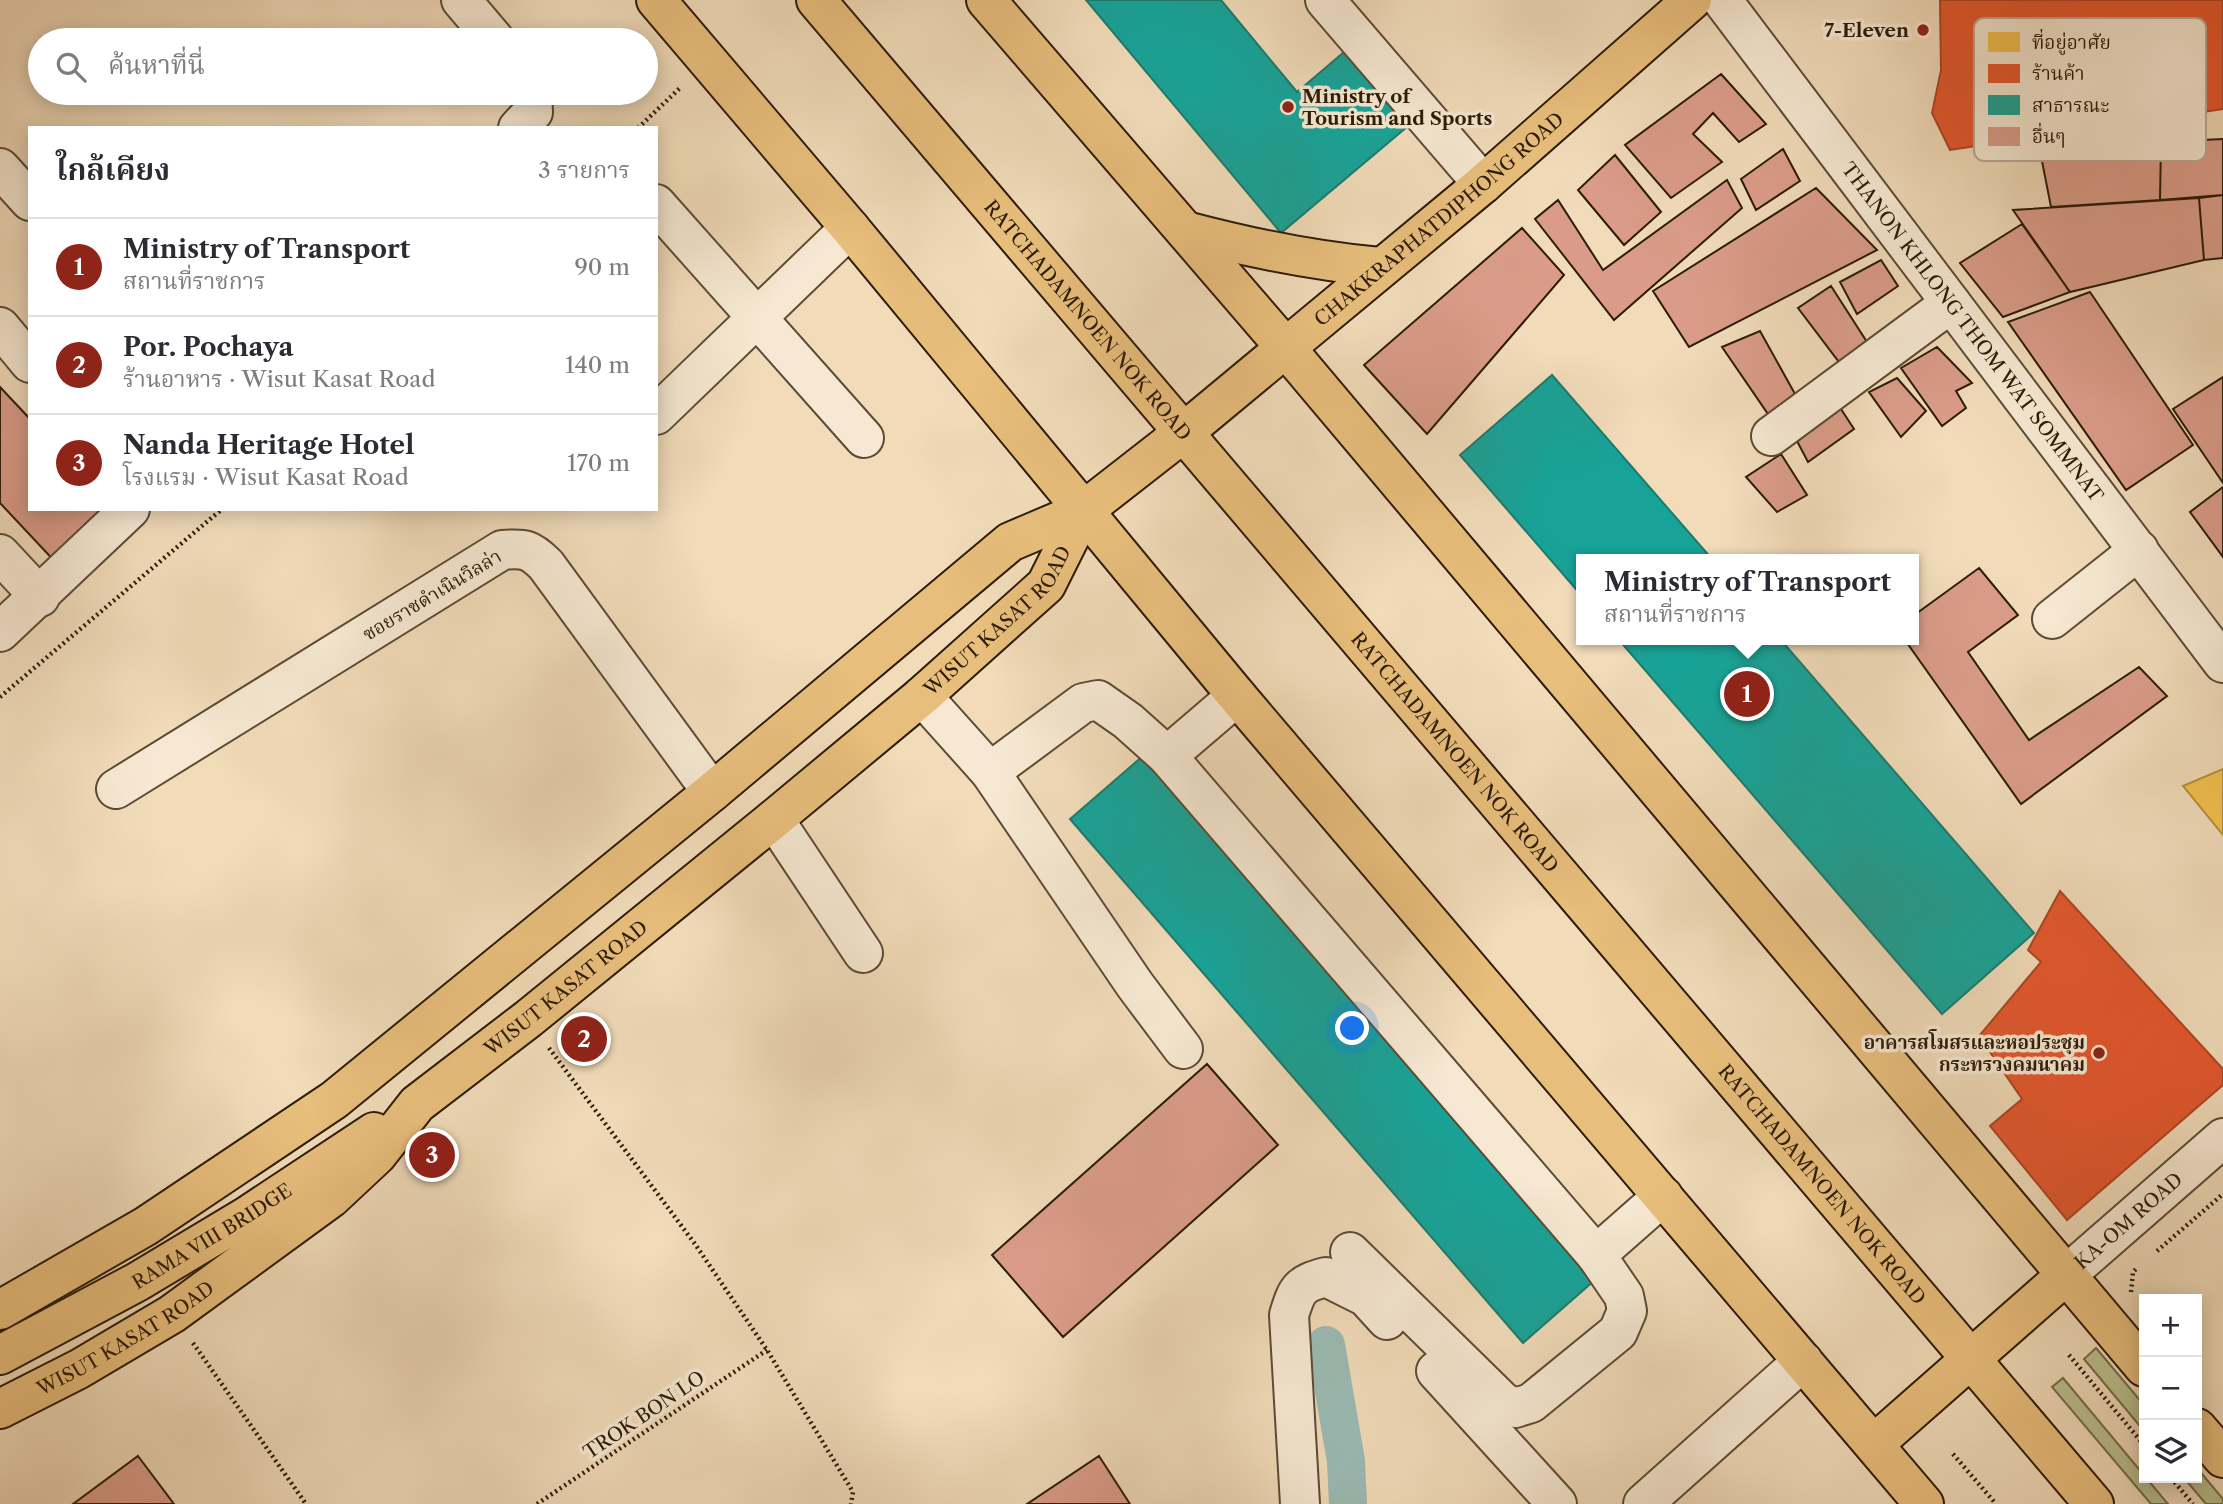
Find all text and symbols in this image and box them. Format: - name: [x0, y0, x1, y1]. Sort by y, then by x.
- legend: [1974, 18, 2206, 161]
- place label: 7-Eleven: [1824, 19, 1909, 42]
- marker: 7-Eleven: [1915, 22, 1931, 38]
- search box: [28, 28, 658, 105]
- text: ที่อยู่อาศัย: [2032, 28, 2111, 55]
- icon: search: [52, 48, 90, 86]
- text: ค้นหาที่นี่: [108, 49, 205, 81]
- text: ร้านค้า: [2032, 62, 2085, 85]
- place label: Ministry of Tourism and Sports: [1302, 85, 1492, 130]
- text: สาธารณะ: [2032, 94, 2109, 117]
- marker: Ministry of Tourism and Sports: [1280, 99, 1296, 115]
- street label: CHAKKRAPHATDIPHONG ROAD: [1310, 107, 1568, 331]
- text: อื่นๆ: [2032, 122, 2066, 148]
- text: ใกล้เคียง: [56, 151, 170, 188]
- text: 3 รายการ: [538, 156, 630, 184]
- street label: THANON KHLONG THOM WAT SOMMNAT: [1837, 158, 2109, 507]
- street label: RATCHADAMNOEN NOK ROAD: [980, 195, 1196, 445]
- text: Ministry of Transport: [123, 233, 410, 265]
- text: 1: [74, 253, 84, 281]
- text: 90 m: [574, 253, 630, 281]
- text: สถานที่ราชการ: [123, 267, 266, 295]
- text: Por. Pochaya: [123, 331, 294, 363]
- text: 2: [72, 351, 86, 379]
- text: 140 m: [565, 351, 630, 379]
- text: ร้านอาหาร · Wisut Kasat Road: [123, 365, 435, 393]
- text: Nanda Heritage Hotel: [123, 429, 414, 461]
- text: 3: [73, 449, 86, 477]
- text: 170 m: [567, 449, 630, 477]
- text: โรงแรม · Wisut Kasat Road: [123, 463, 409, 491]
- street label: WISUT KASAT ROAD: [918, 542, 1075, 701]
- street label: ซอยราชดำเนินวิลล่า: [358, 544, 506, 646]
- popup: [1576, 554, 1919, 645]
- text: Ministry of Transport: [1604, 566, 1891, 598]
- text: สถานที่ราชการ: [1604, 600, 1746, 628]
- street label: RATCHADAMNOEN NOK ROAD: [1347, 627, 1564, 877]
- pin: 1: [1724, 668, 1770, 720]
- street label: WISUT KASAT ROAD: [479, 915, 652, 1061]
- your location: [1335, 1011, 1369, 1045]
- pin: 2: [561, 1013, 607, 1065]
- place label: อาคารสโมสรและหอประชุม กระทรวงคมนาคม: [1864, 1029, 2085, 1076]
- marker: อาคารสโมสรและหอประชุม กระทรวงคมนาคม: [2091, 1045, 2107, 1061]
- street label: RATCHADAMNOEN NOK ROAD: [1714, 1059, 1931, 1309]
- pin: 3: [409, 1129, 455, 1181]
- street label: KA-OM ROAD: [2070, 1167, 2187, 1274]
- street label: RAMA VIII BRIDGE: [128, 1178, 296, 1294]
- street label: WISUT KASAT ROAD: [32, 1276, 218, 1400]
- map controls: [2139, 1294, 2202, 1483]
- button: +: [2139, 1294, 2202, 1357]
- button: −: [2139, 1357, 2202, 1420]
- street label: TROK BON LO: [579, 1366, 709, 1464]
- button: layers: [2139, 1420, 2202, 1483]

